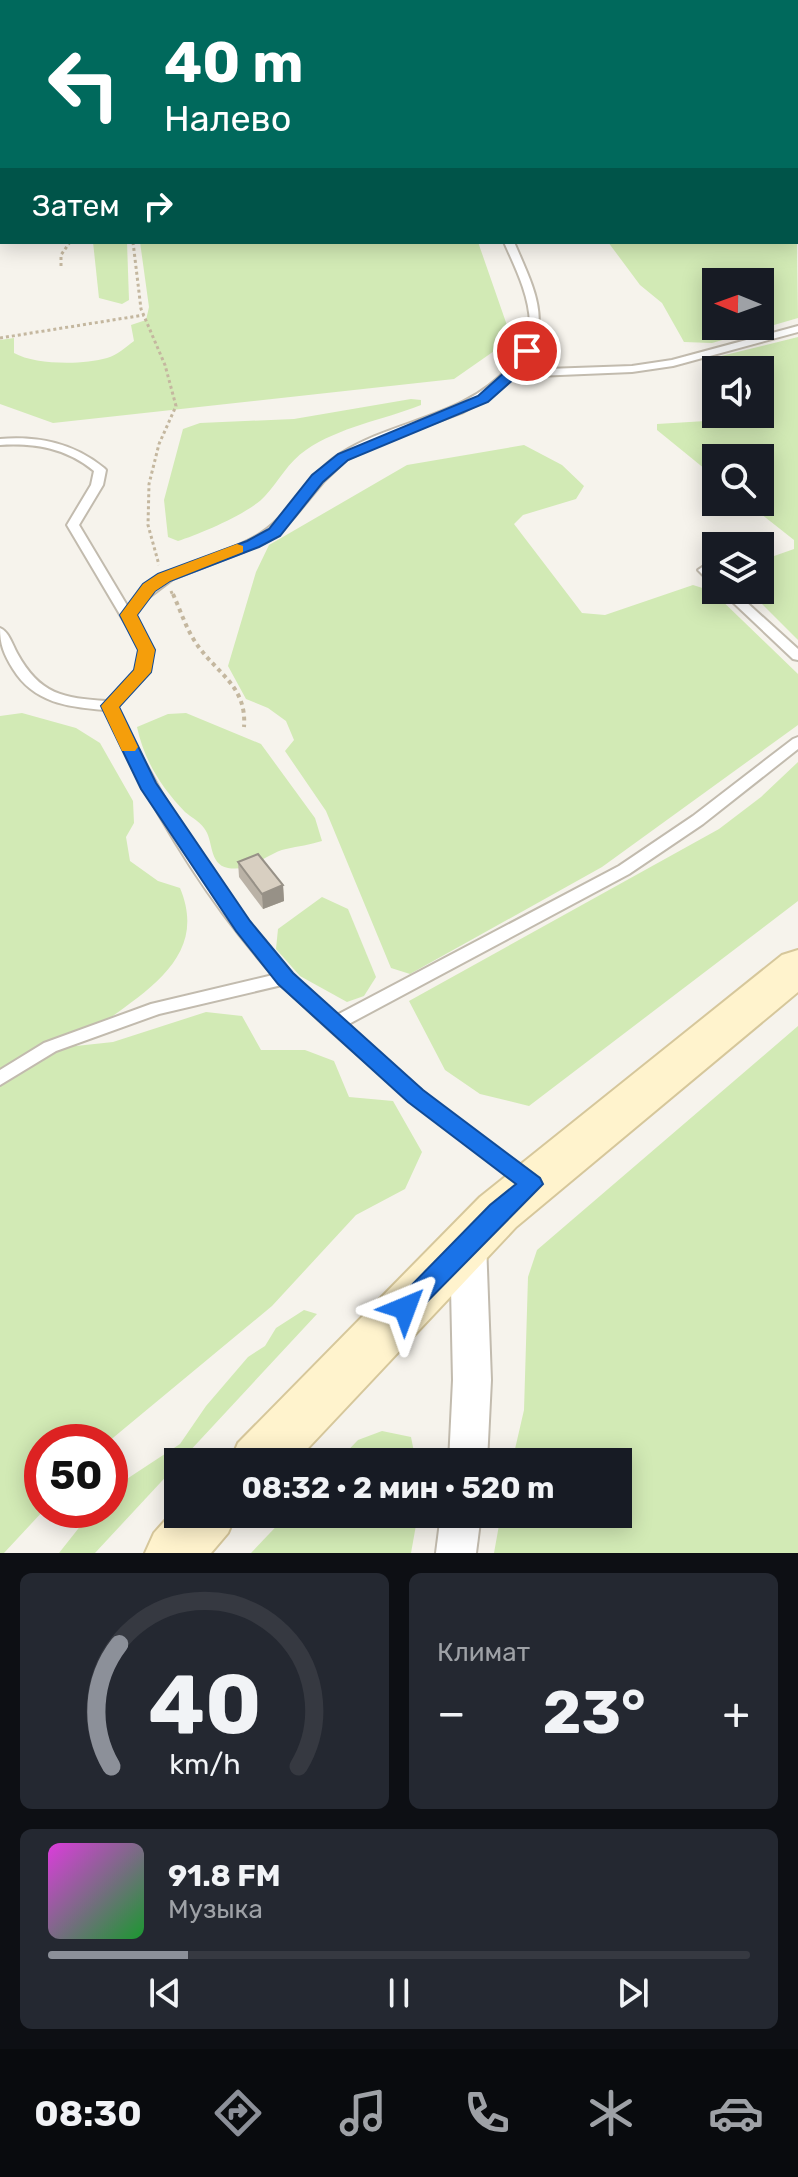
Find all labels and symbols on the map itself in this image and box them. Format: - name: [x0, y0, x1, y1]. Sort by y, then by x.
- north arrow: [702, 268, 774, 340]
- pin: [493, 317, 561, 385]
- position arrow: [363, 1266, 447, 1350]
- speed limit sign: 50: [24, 1424, 128, 1528]

